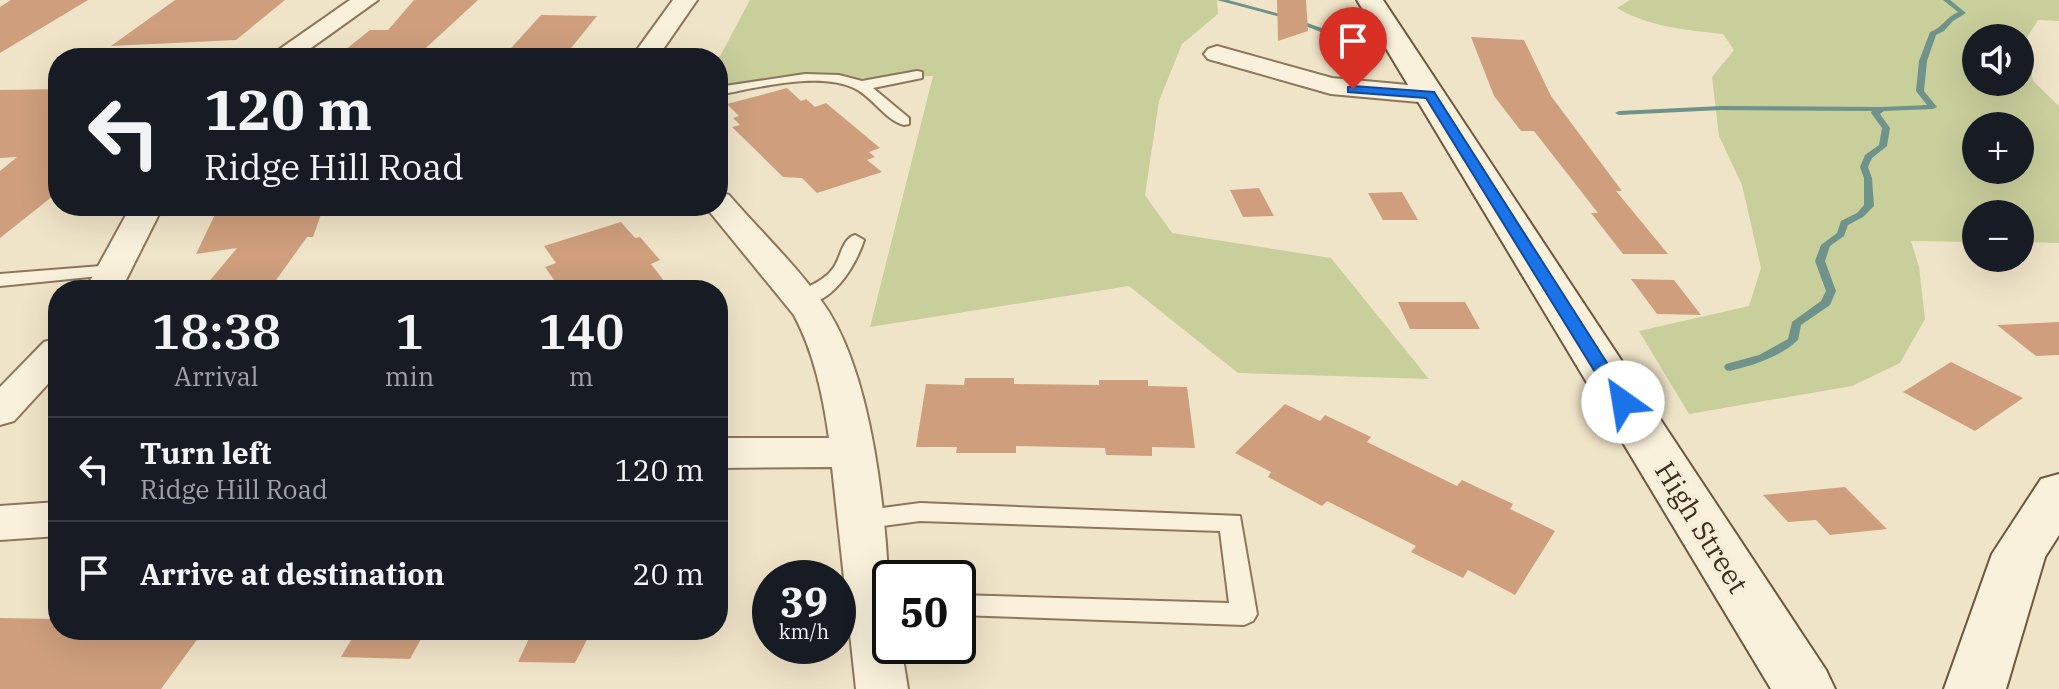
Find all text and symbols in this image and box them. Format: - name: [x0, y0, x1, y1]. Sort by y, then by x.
- pin: [1319, 7, 1387, 89]
- icon: arrive: [1331, 19, 1375, 63]
- map controls: [1962, 24, 2034, 272]
- button: sound: [1962, 24, 2034, 96]
- text: 120 m: [204, 73, 372, 145]
- icon: left: [72, 80, 176, 184]
- button: +: [1962, 112, 2034, 184]
- text: Ridge Hill Road: [204, 143, 464, 190]
- button: −: [1962, 200, 2034, 272]
- text: 18:38: [152, 300, 281, 362]
- text: 1: [395, 300, 424, 362]
- text: 140: [538, 300, 624, 362]
- text: Arrival: [174, 359, 259, 393]
- text: min: [385, 359, 434, 393]
- text: m: [569, 359, 594, 393]
- position arrow: [1581, 360, 1665, 444]
- text: Turn left: [140, 433, 272, 472]
- icon: left: [72, 447, 116, 491]
- text: 120 m: [614, 450, 704, 489]
- street label: High Street: [1647, 454, 1757, 600]
- text: Ridge Hill Road: [140, 472, 328, 506]
- icon: arrive: [72, 551, 116, 595]
- text: Arrive at destination: [140, 554, 445, 593]
- text: 20 m: [632, 554, 704, 593]
- speed limit sign: 50: [872, 560, 976, 664]
- text: 39: [780, 576, 828, 628]
- text: km/h: [779, 618, 829, 645]

